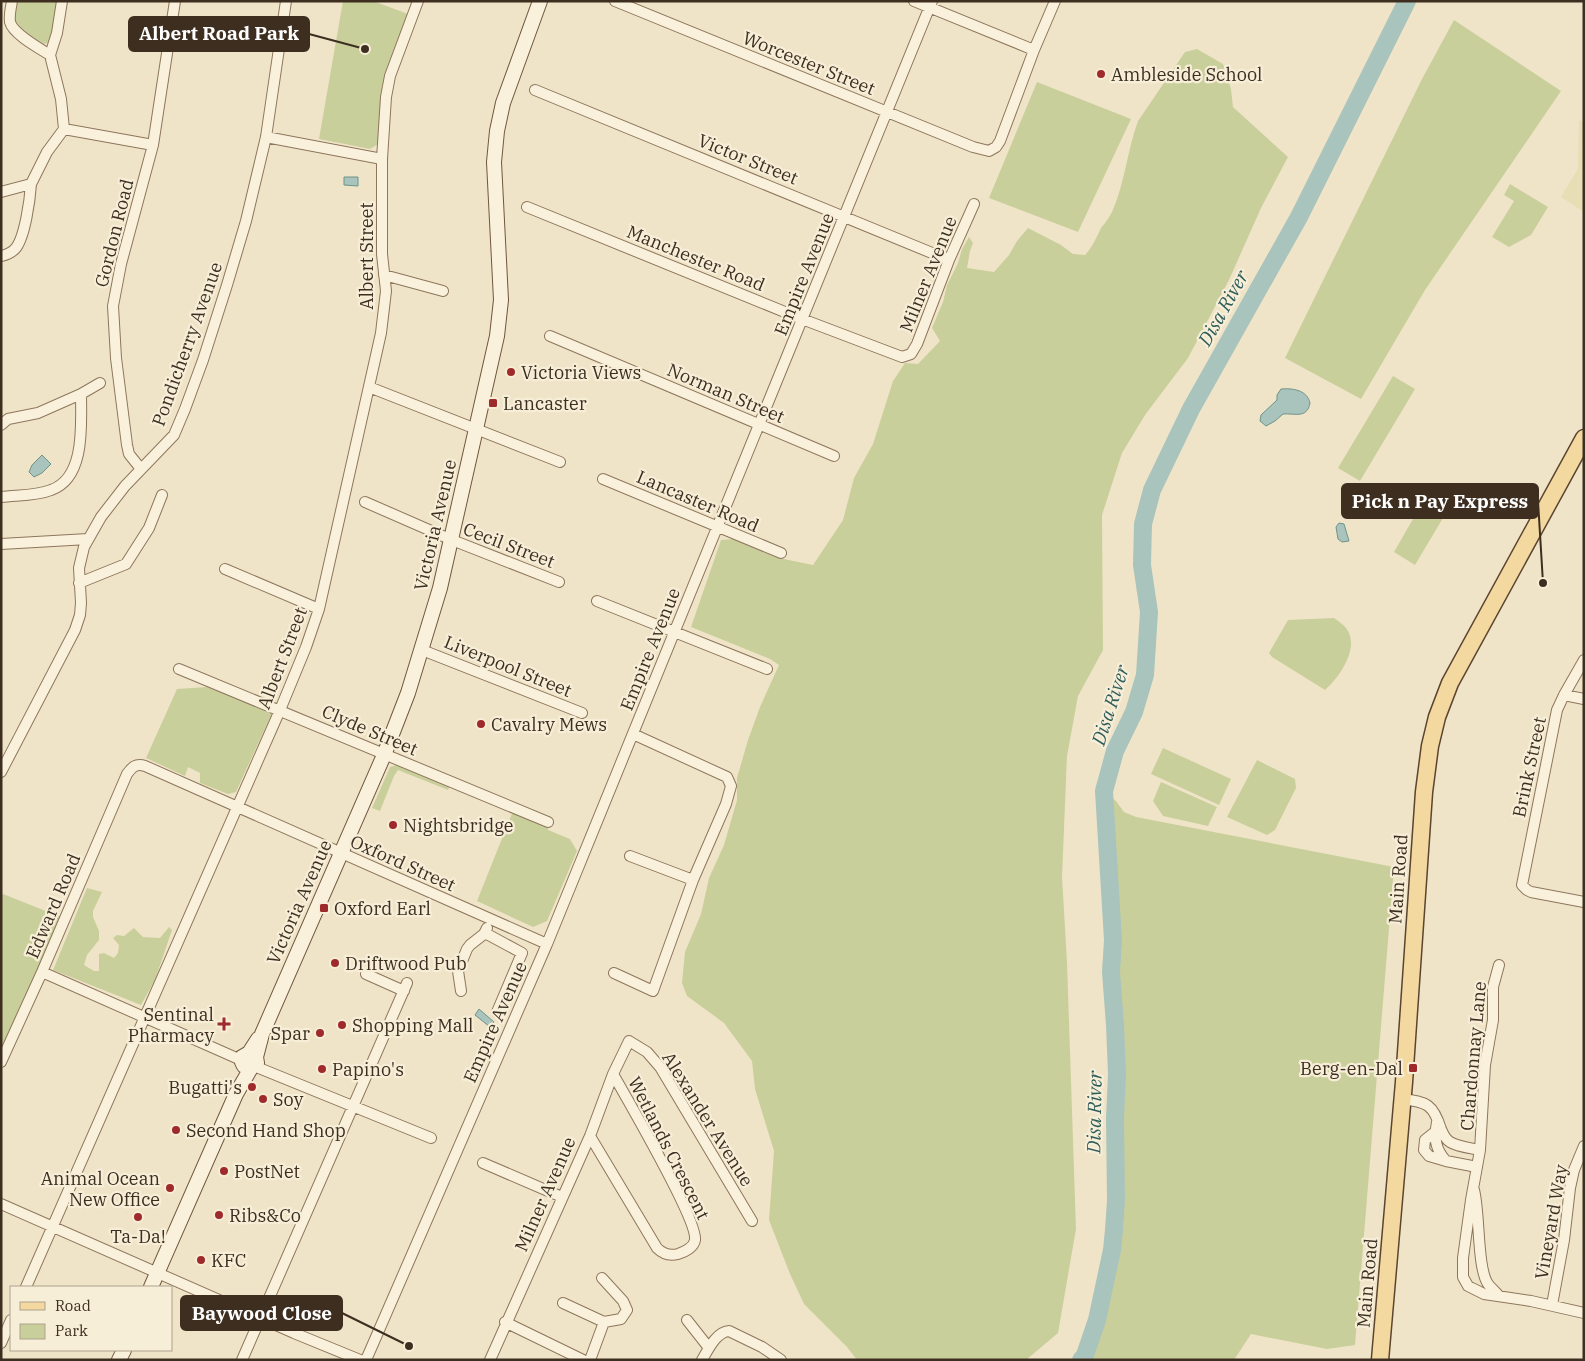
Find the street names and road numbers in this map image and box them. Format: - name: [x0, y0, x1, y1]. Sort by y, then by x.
- street label: Worcester Street: [739, 26, 879, 100]
- street label: Victor Street: [695, 129, 801, 189]
- street label: Gordon Road: [89, 176, 139, 290]
- street label: Albert Street: [355, 202, 378, 310]
- street label: Empire Avenue: [769, 209, 839, 339]
- street label: Milner Avenue: [894, 213, 962, 335]
- street label: Manchester Road: [624, 220, 768, 296]
- street label: Pondicherry Avenue: [147, 259, 227, 429]
- street label: Norman Street: [664, 358, 788, 428]
- street label: Victoria Avenue: [409, 457, 461, 593]
- street label: Lancaster Road: [633, 465, 763, 537]
- street label: Cecil Street: [460, 517, 558, 573]
- street label: Empire Avenue: [615, 584, 685, 714]
- street label: Albert Street: [252, 604, 312, 712]
- street label: Liverpool Street: [441, 630, 575, 702]
- street label: Clyde Street: [319, 700, 421, 760]
- street label: Brink Street: [1507, 714, 1551, 820]
- street label: Oxford Street: [347, 830, 459, 896]
- street label: Main Road: [1383, 833, 1413, 925]
- street label: Victoria Avenue: [261, 836, 337, 968]
- street label: Edward Road: [21, 850, 85, 962]
- street label: Empire Avenue: [458, 958, 532, 1086]
- street label: Chardonnay Lane: [1455, 980, 1491, 1132]
- street label: Alexander Avenue: [657, 1047, 759, 1191]
- street label: Wetlands Crescent: [623, 1073, 715, 1223]
- street label: Milner Avenue: [509, 1133, 581, 1255]
- street label: Vineyard Way: [1530, 1162, 1572, 1281]
- street label: Main Road: [1352, 1237, 1382, 1329]

